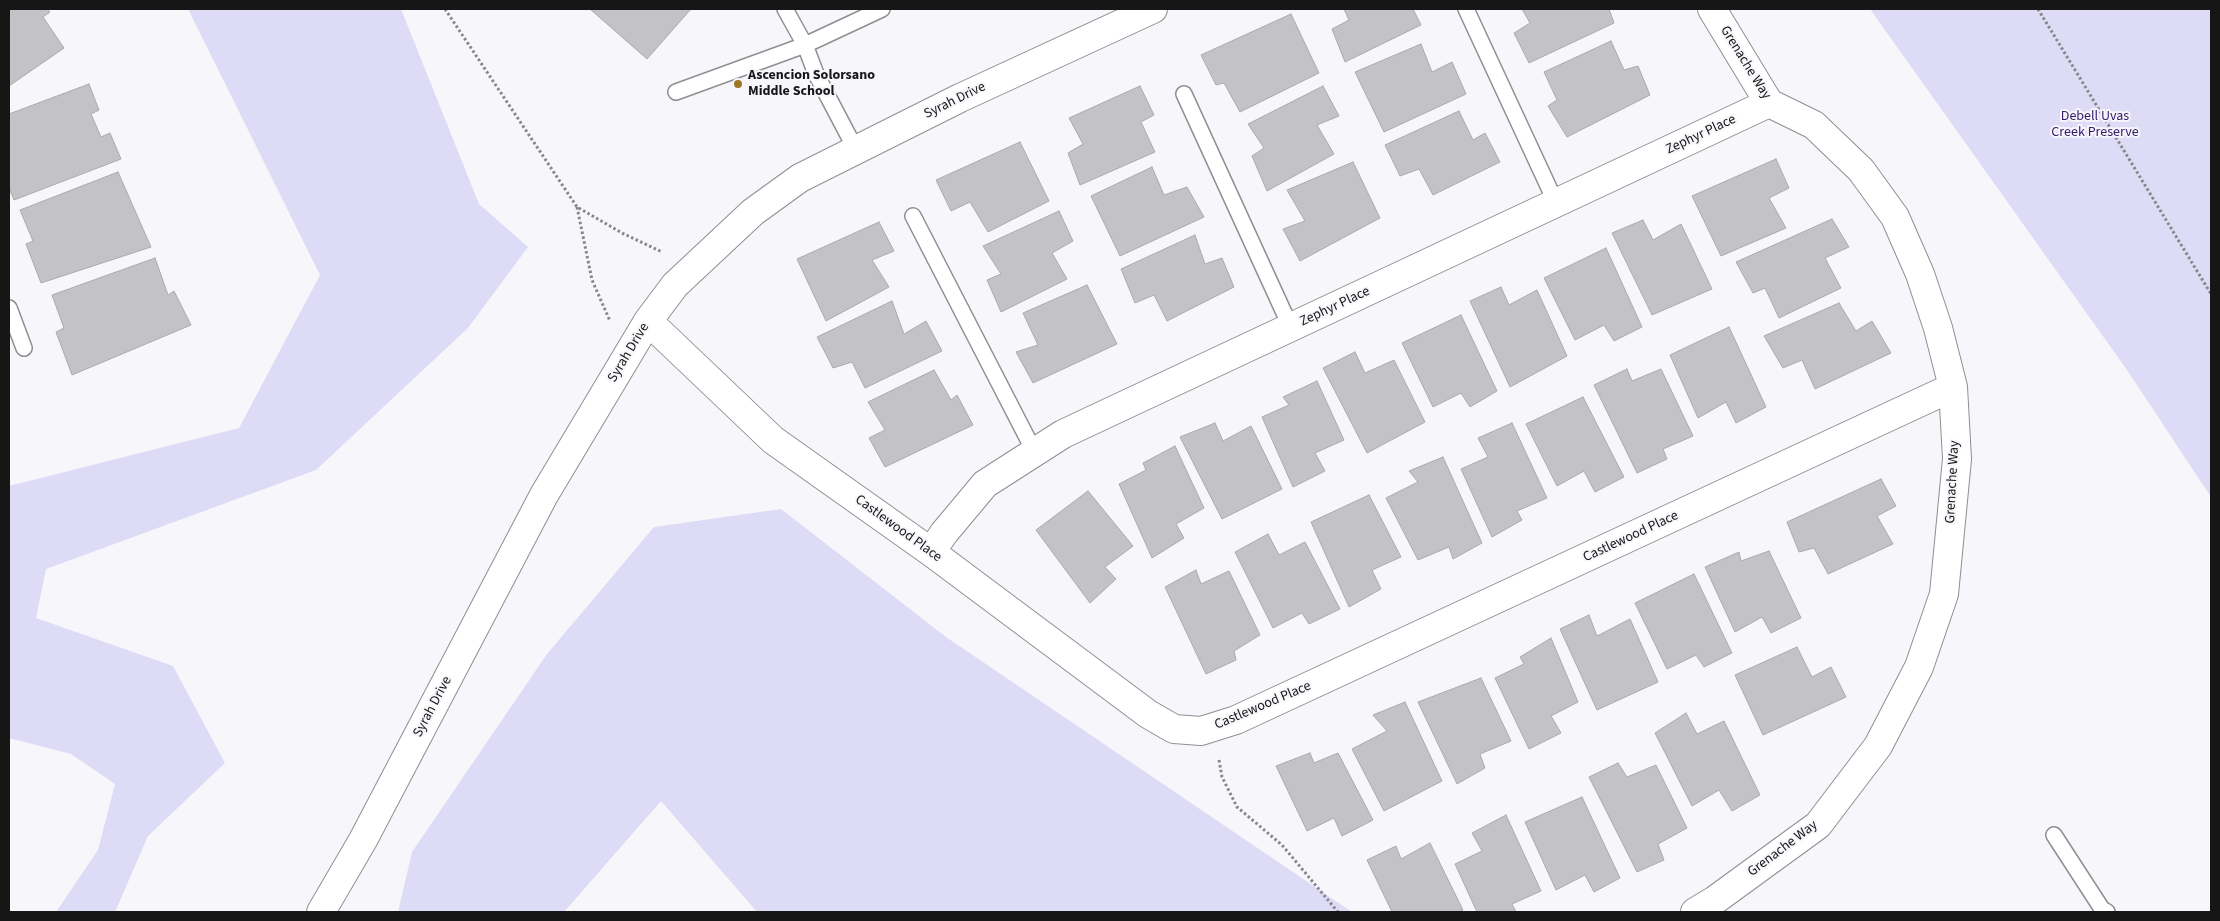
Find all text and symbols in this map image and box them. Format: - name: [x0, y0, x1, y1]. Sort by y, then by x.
- street label: Grenache Way: [1716, 23, 1774, 103]
- place label: Ascencion Solorsano Middle School: [748, 68, 875, 100]
- marker: Ascencion Solorsano Middle School: [732, 78, 744, 90]
- street label: Syrah Drive: [921, 79, 989, 123]
- park label: Debell Uvas Creek Preserve: [2051, 109, 2139, 142]
- street label: Zephyr Place: [1663, 111, 1739, 159]
- street label: Zephyr Place: [1297, 283, 1373, 331]
- street label: Syrah Drive: [605, 320, 653, 386]
- street label: Grenache Way: [1942, 440, 1964, 524]
- street label: Castlewood Place: [851, 492, 945, 566]
- street label: Castlewood Place: [1581, 508, 1681, 566]
- street label: Syrah Drive: [410, 674, 456, 740]
- street label: Castlewood Place: [1212, 678, 1314, 734]
- street label: Grenache Way: [1745, 817, 1821, 881]

